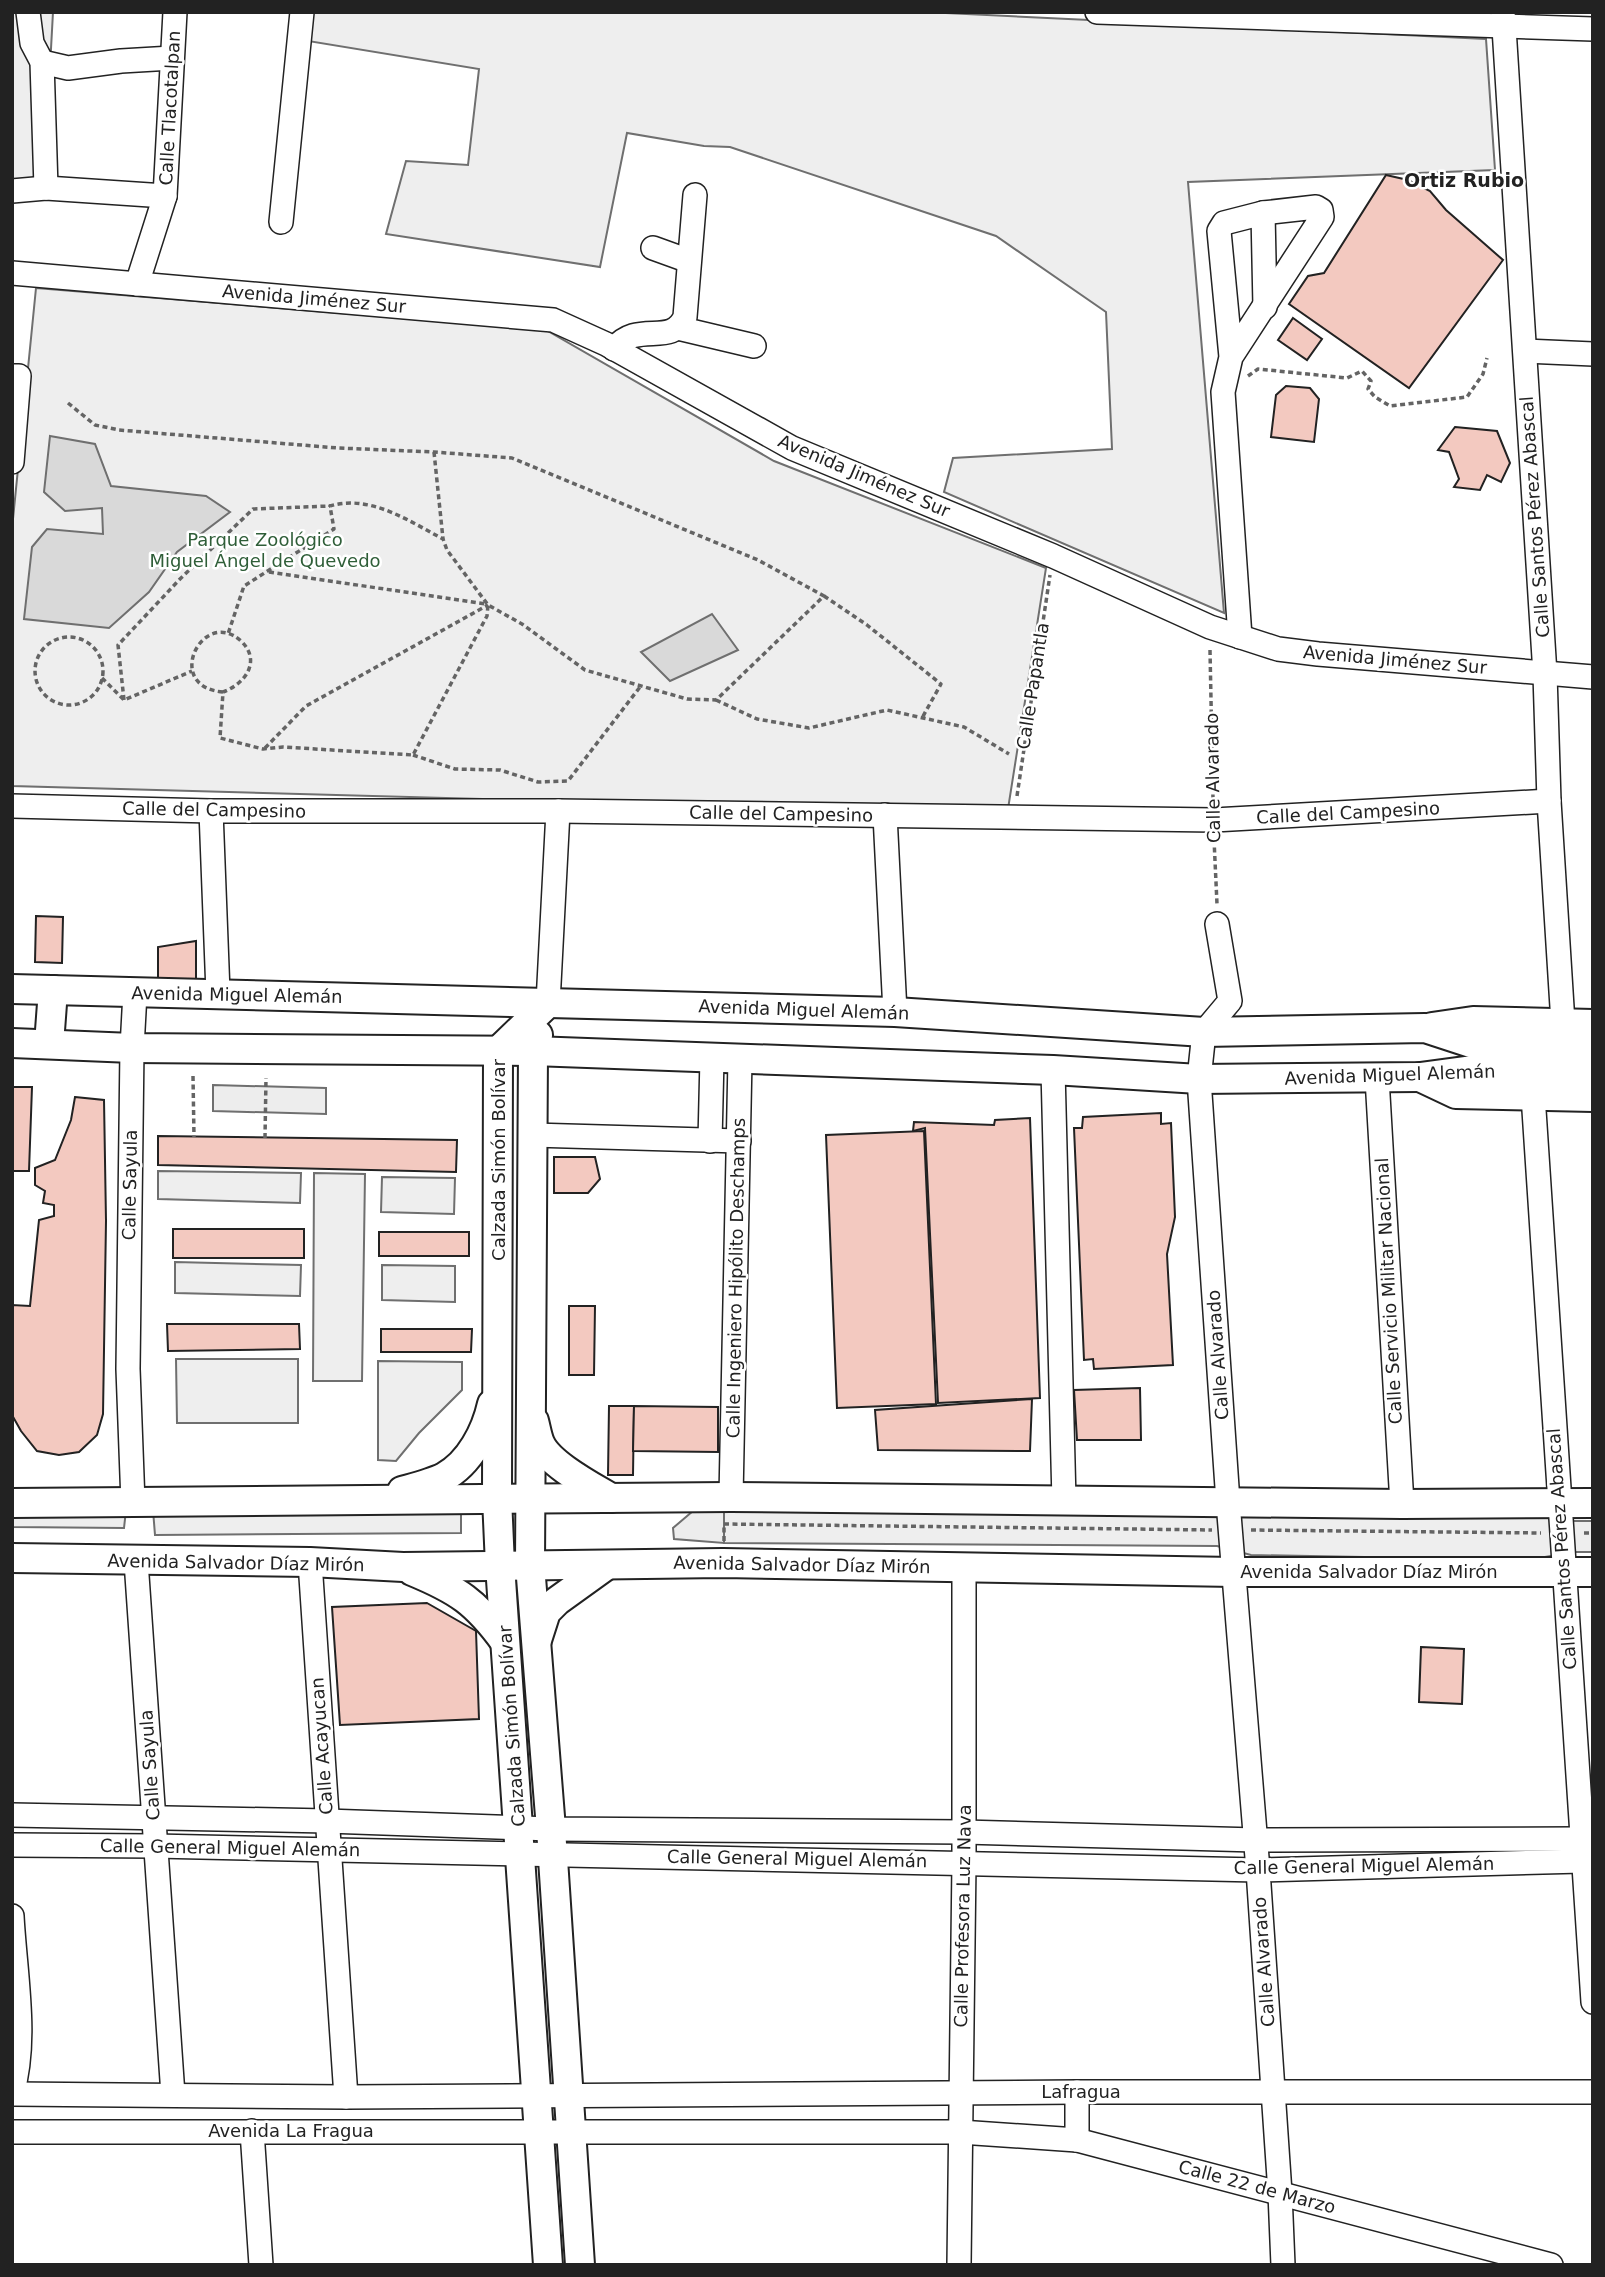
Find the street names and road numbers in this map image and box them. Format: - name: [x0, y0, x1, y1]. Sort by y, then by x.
- street label: Calle Tlacotalpan: [155, 30, 184, 186]
- street label: Avenida Jiménez Sur: [221, 280, 407, 317]
- street label: Calle Santos Pérez Abascal: [1516, 396, 1553, 638]
- street label: Avenida Jiménez Sur: [775, 430, 954, 521]
- street label: Calle Papantla: [1012, 621, 1053, 751]
- street label: Avenida Jiménez Sur: [1302, 641, 1488, 678]
- street label: Calle Alvarado: [1201, 713, 1224, 843]
- street label: Calle del Campesino: [122, 797, 306, 822]
- street label: Calle del Campesino: [1256, 797, 1440, 828]
- street label: Calle del Campesino: [689, 801, 873, 826]
- street label: Avenida Miguel Alemán: [131, 982, 343, 1007]
- street label: Avenida Miguel Alemán: [698, 995, 910, 1024]
- street label: Calzada Simón Bolívar: [488, 1059, 509, 1261]
- street label: Avenida Miguel Alemán: [1284, 1060, 1496, 1089]
- street label: Calle Ingeniero Hipólito Deschamps: [722, 1118, 749, 1438]
- street label: Calle Sayula: [118, 1129, 141, 1241]
- street label: Calle Servicio Militar Nacional: [1371, 1157, 1406, 1425]
- street label: Calle Alvarado: [1202, 1289, 1233, 1421]
- street label: Calle Santos Pérez Abascal: [1543, 1428, 1580, 1670]
- street label: Avenida Salvador Díaz Mirón: [107, 1550, 365, 1575]
- street label: Avenida Salvador Díaz Mirón: [673, 1552, 931, 1577]
- street label: Avenida Salvador Díaz Mirón: [1240, 1561, 1498, 1582]
- street label: Calzada Simón Bolívar: [494, 1624, 529, 1827]
- street label: Calle Acayucan: [306, 1677, 337, 1815]
- street label: Calle Sayula: [135, 1709, 164, 1821]
- street label: Calle Profesora Luz Nava: [950, 1804, 975, 2028]
- street label: Calle General Miguel Alemán: [100, 1835, 360, 1860]
- street label: Calle General Miguel Alemán: [667, 1846, 927, 1871]
- street label: Calle General Miguel Alemán: [1234, 1853, 1494, 1878]
- street label: Calle Alvarado: [1248, 1896, 1279, 2028]
- street label: Lafragua: [1041, 2081, 1121, 2102]
- street label: Avenida La Fragua: [208, 2120, 374, 2141]
- street label: Calle 22 de Marzo: [1176, 2155, 1338, 2218]

